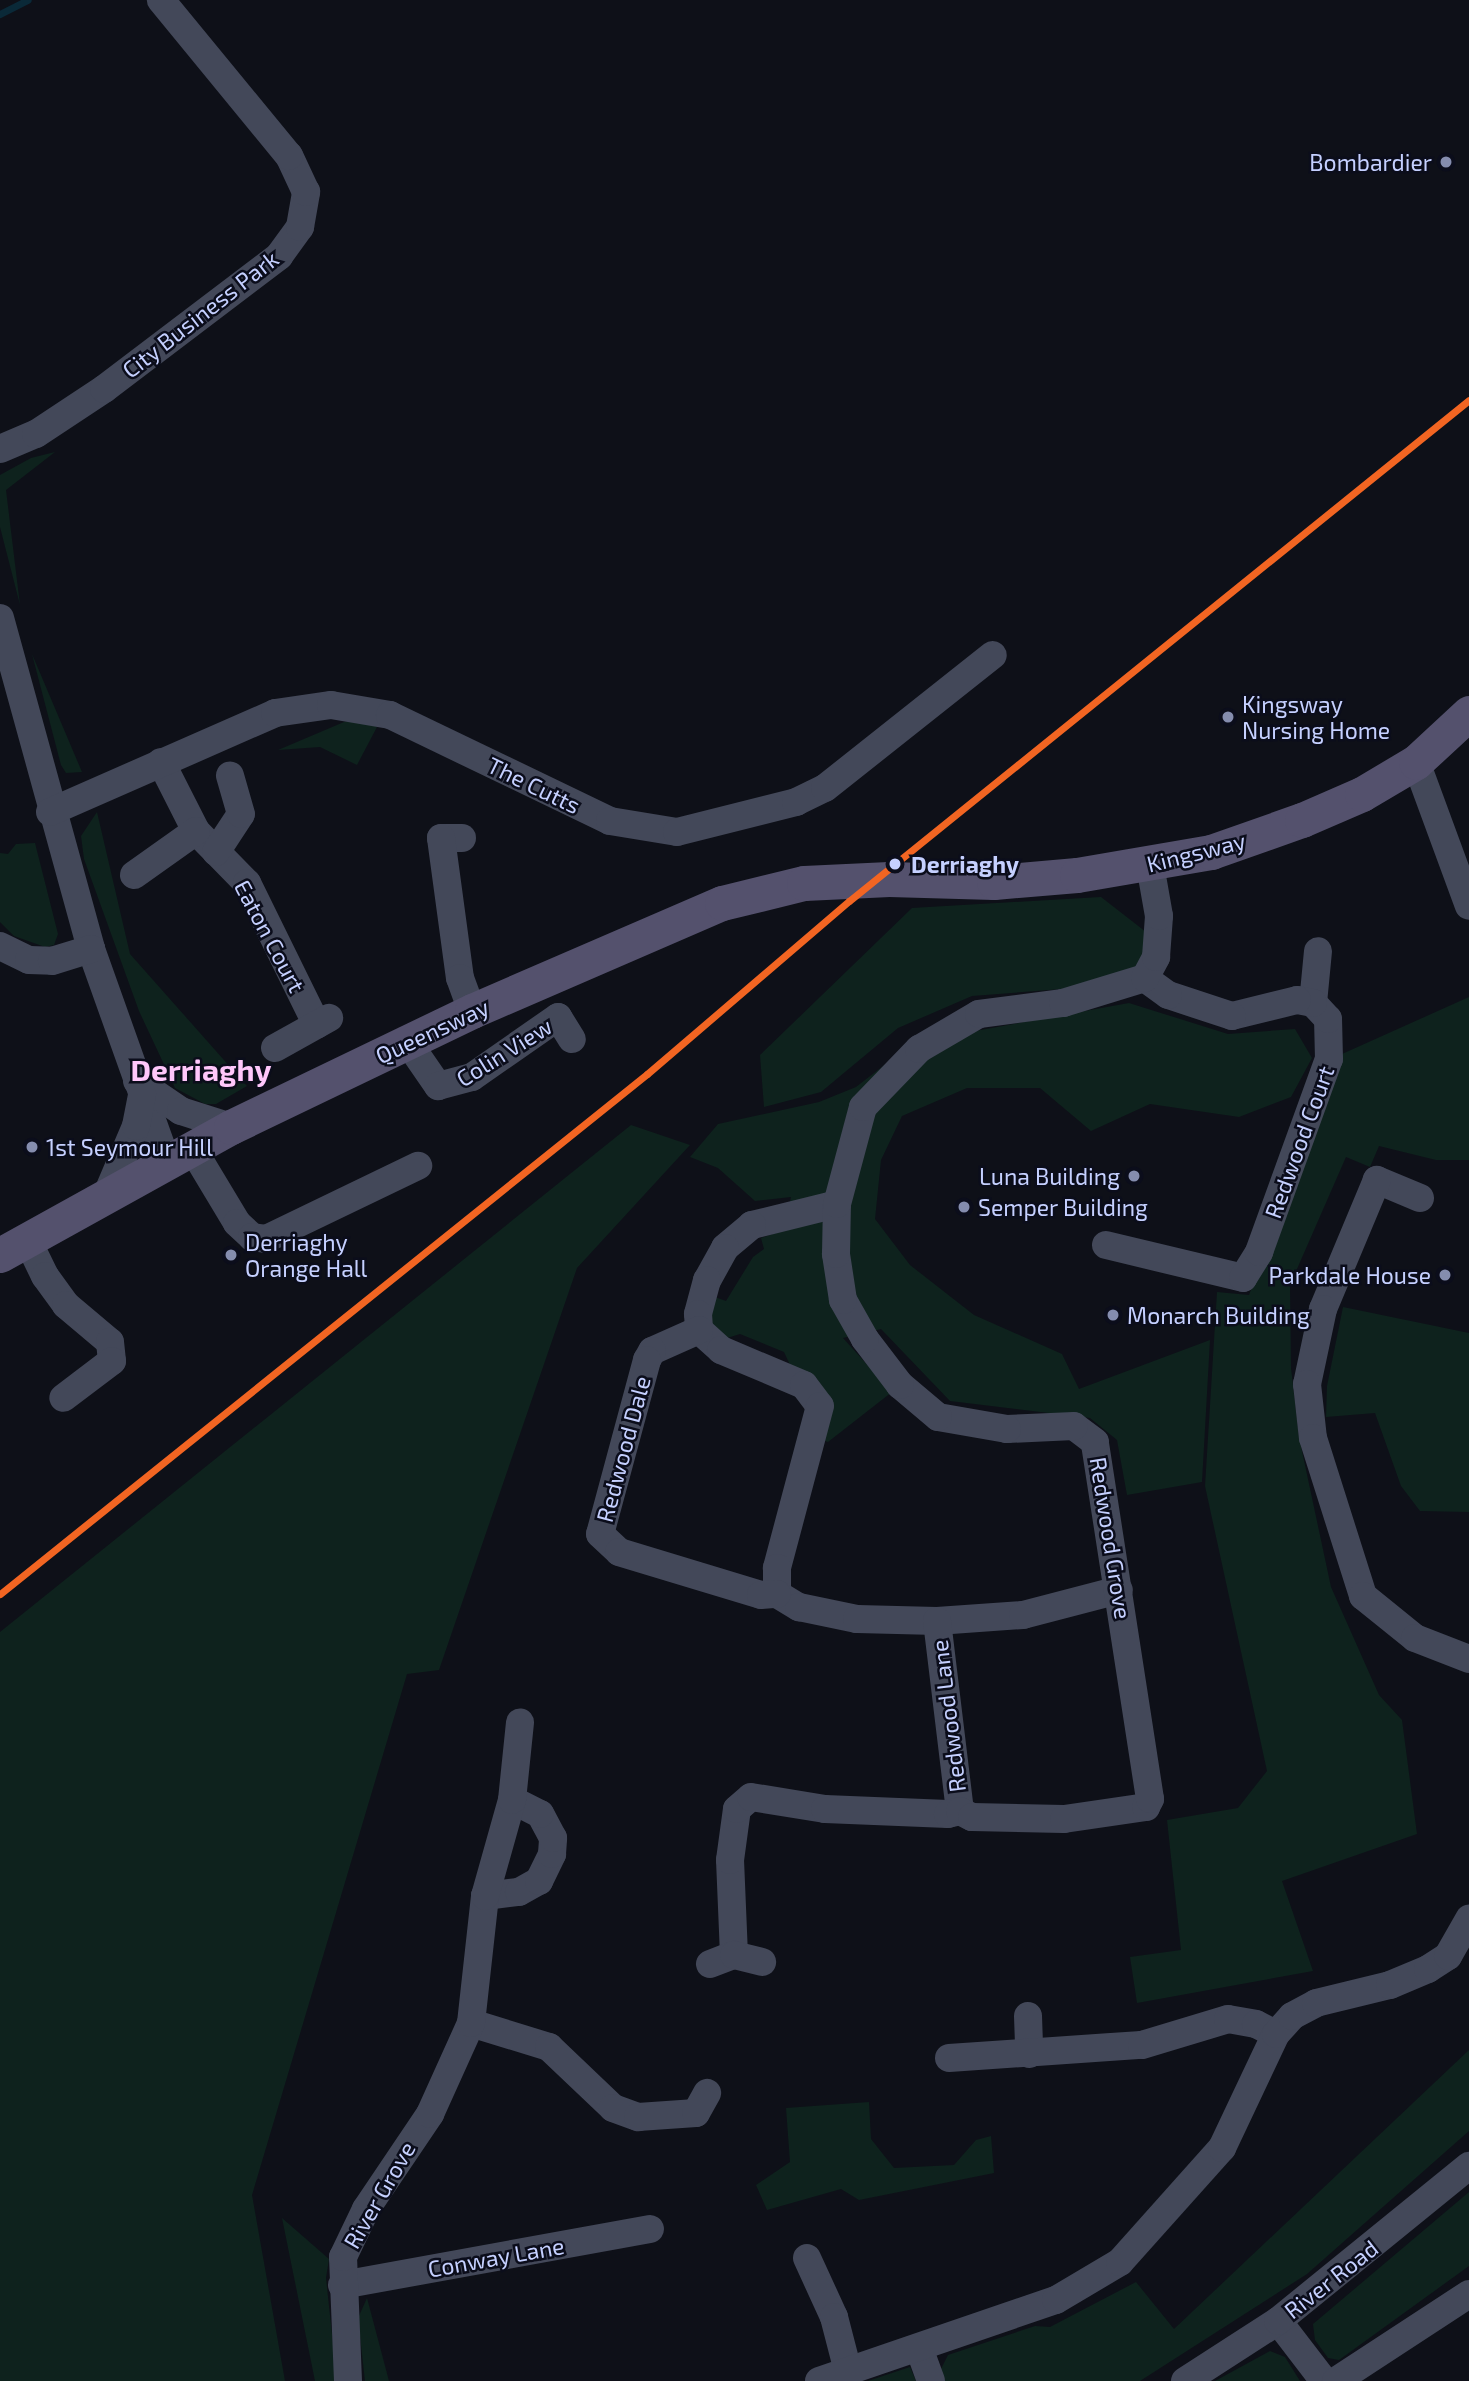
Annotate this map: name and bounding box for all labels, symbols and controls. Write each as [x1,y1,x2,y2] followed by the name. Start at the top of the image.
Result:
[1309,148,1432,176] place label: Bombardier
[1438,154,1454,170] marker: Bombardier
[116,244,284,384] street label: City Business Park
[1242,690,1390,744] place label: Kingsway Nursing Home
[1220,709,1236,725] marker: Kingsway Nursing Home
[483,751,585,819] street label: The Cutts
[1144,826,1248,878] street label: Kingsway
[911,850,1019,878] place label: Derriaghy
[885,854,905,874] marker: Derriaghy
[229,875,311,997] street label: Eaton Court
[371,993,493,1069] street label: Queensway
[451,1012,557,1092] street label: Colin View
[131,1051,271,1087] district label: Derriaghy
[1259,1062,1339,1222] street label: Redwood Court
[46,1133,213,1161] place label: 1st Seymour Hill
[24,1139,40,1155] marker: 1st Seymour Hill
[979,1162,1120,1190] place label: Luna Building
[1126,1168,1142,1184] marker: Luna Building
[978,1193,1148,1221] place label: Semper Building
[956,1199,972,1215] marker: Semper Building
[245,1228,367,1282] place label: Derriaghy Orange Hall
[223,1247,239,1263] marker: Derriaghy Orange Hall
[1269,1261,1431,1289] place label: Parkdale House
[1437,1267,1453,1283] marker: Parkdale House
[1127,1301,1310,1329] place label: Monarch Building
[1105,1307,1121,1323] marker: Monarch Building
[590,1373,656,1525] street label: Redwood Dale
[1085,1455,1137,1621] street label: Redwood Grove
[925,1638,971,1794] street label: Redwood Lane
[337,2136,421,2254] street label: River Grove
[425,2231,567,2283] street label: Conway Lane
[1279,2234,1383,2324] street label: River Road

